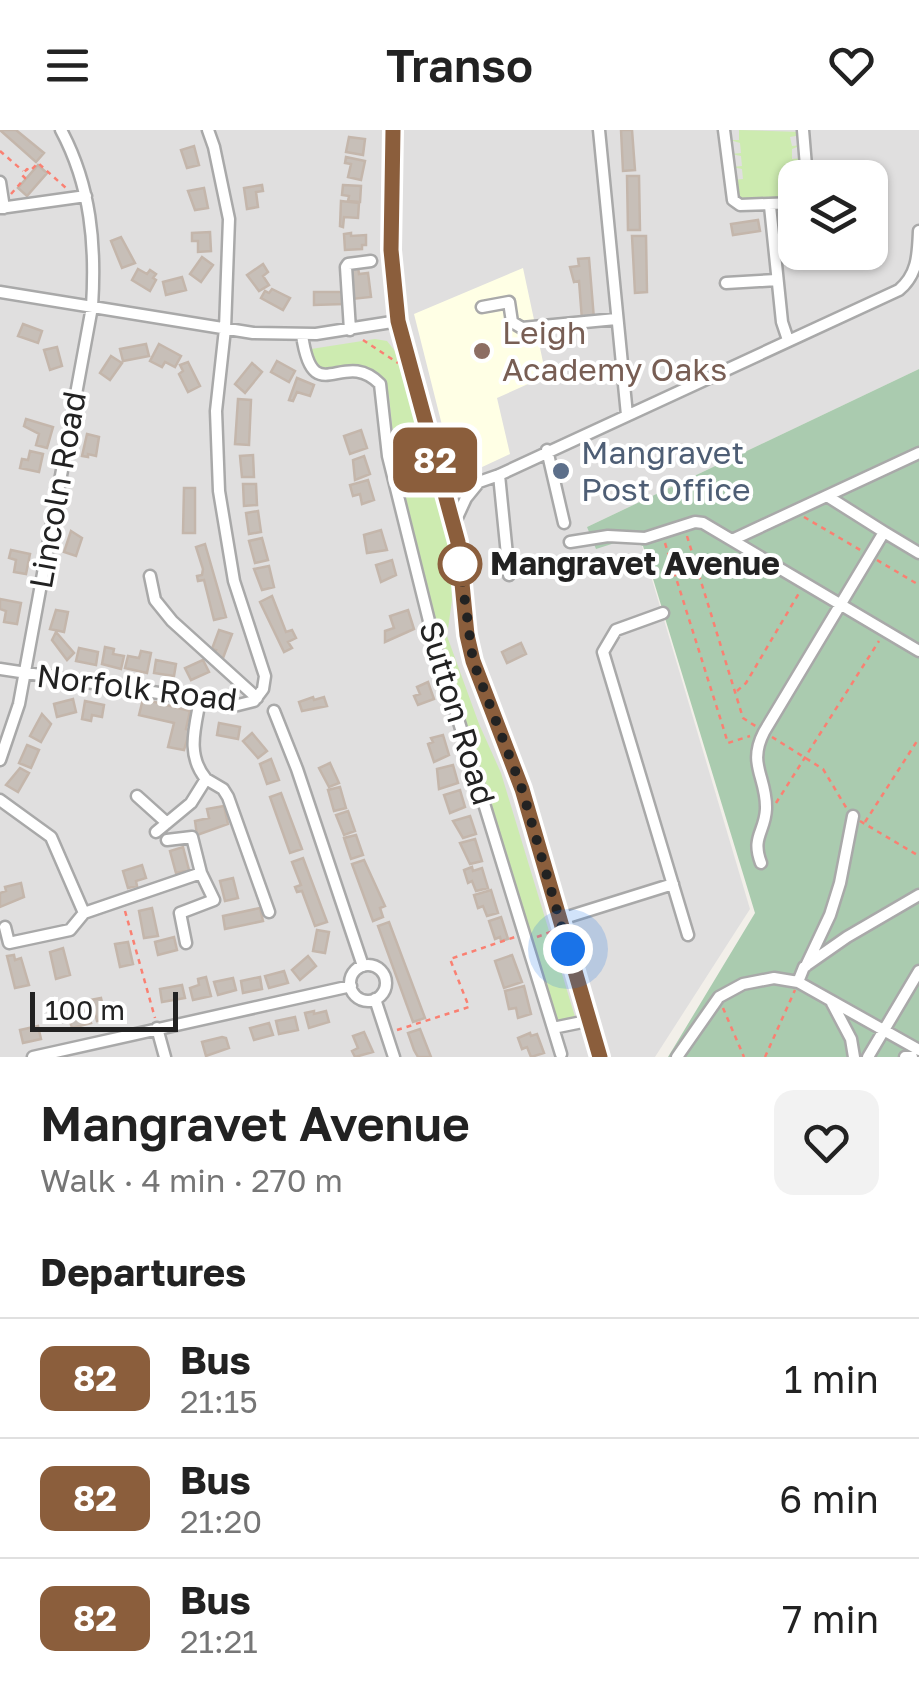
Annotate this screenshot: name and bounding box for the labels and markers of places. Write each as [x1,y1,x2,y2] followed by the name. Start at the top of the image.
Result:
[502,313,727,388] place label: Leigh Academy Oaks
[471,340,493,362] marker: Leigh Academy Oaks
[581,433,751,508] place label: Mangravet Post Office
[550,460,572,482] marker: Mangravet Post Office
[439,543,481,585] marker: Mangravet Avenue
[490,544,780,582] place label: Mangravet Avenue

